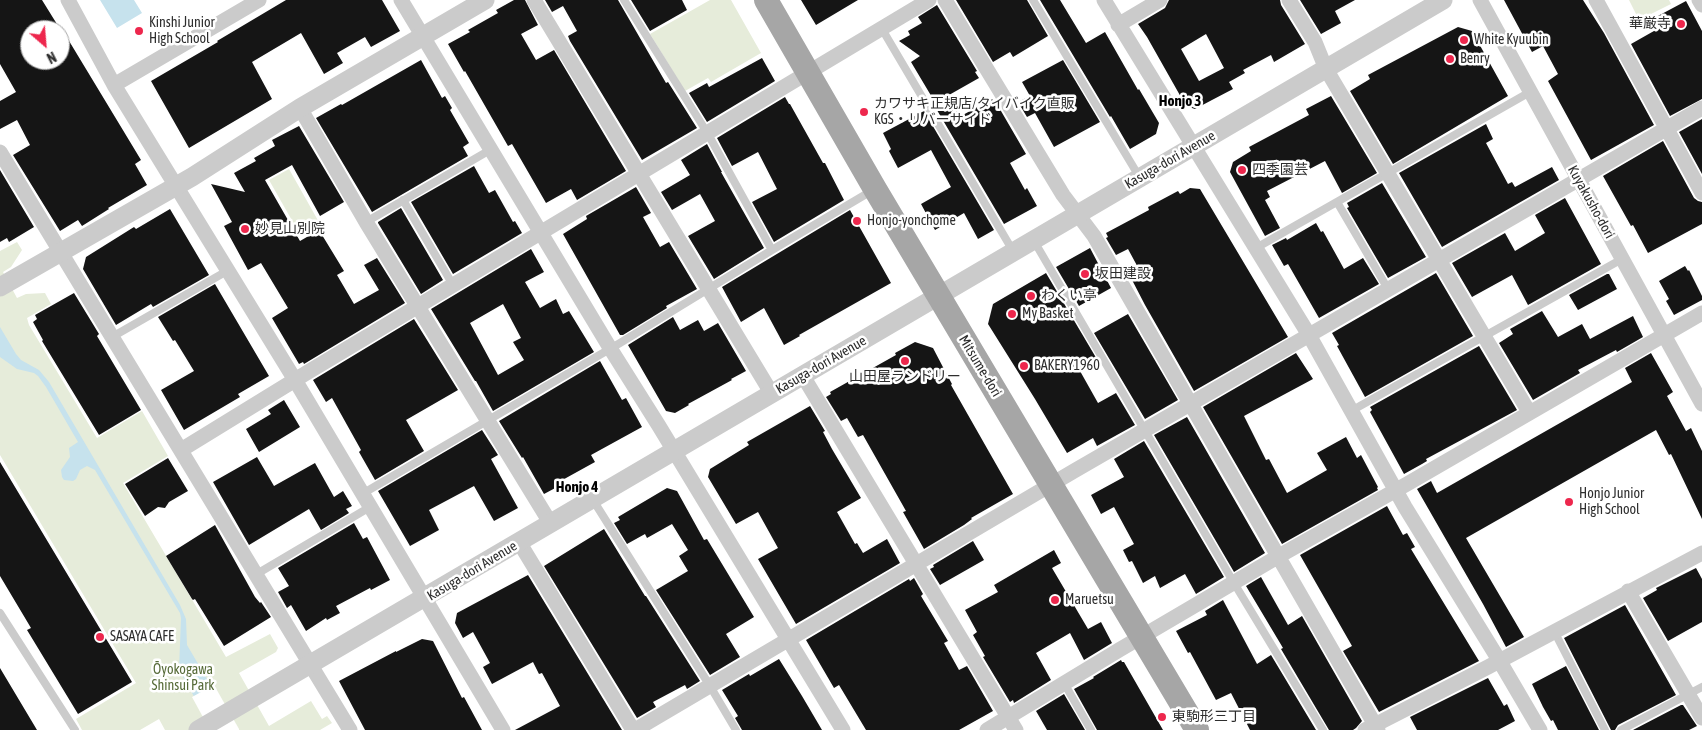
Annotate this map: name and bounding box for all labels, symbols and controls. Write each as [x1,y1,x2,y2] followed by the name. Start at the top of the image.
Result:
[149,15,215,48] place label: Kinshi Junior High School
[1629,16,1671,32] place label: 華厳寺
[1675,18,1687,30] marker: 華厳寺
[20,20,70,70] north arrow
[133,25,145,37] marker: Kinshi Junior High School
[1474,32,1549,48] place label: White Kyuubin
[1458,34,1470,46] marker: White Kyuubin
[44,48,59,66] text: N
[1460,51,1490,67] place label: Benry
[1444,53,1456,65] marker: Benry
[1159,92,1201,110] district label: Honjo 3
[874,96,1075,128] place label: カワサキ正規店/タイバイク直販 KGS・リバーサイド
[858,106,870,118] marker: カワサキ正規店/タイバイク直販 KGS・リバーサイド
[1122,127,1218,193] street label: Kasuga-dori Avenue
[1252,162,1308,178] place label: 四季園芸
[1564,163,1618,241] street label: Kuyakusho-dori
[1236,164,1248,176] marker: 四季園芸
[867,213,956,229] place label: Honjo-yonchome
[851,215,863,227] marker: Honjo-yonchome
[255,221,325,237] place label: 妙見山別院
[239,223,251,235] marker: 妙見山別院
[1095,266,1151,282] place label: 坂田建設
[1079,268,1091,280] marker: 坂田建設
[1041,288,1097,304] place label: わくい亭
[1025,290,1037,302] marker: わくい亭
[1022,306,1073,322] place label: My Basket
[1006,308,1018,320] marker: My Basket
[773,332,869,398] street label: Kasuga-dori Avenue
[955,332,1005,400] street label: Mitsume-dori
[899,355,911,367] marker: 山田屋ランドリー
[1034,358,1100,374] place label: BAKERY1960
[1018,360,1030,372] marker: BAKERY1960
[849,369,961,385] place label: 山田屋ランドリー
[556,478,598,496] district label: Honjo 4
[1579,486,1644,518] place label: Honjo Junior High School
[1563,496,1575,508] marker: Honjo Junior High School
[424,538,520,604] street label: Kasuga-dori Avenue
[1065,592,1114,608] place label: Maruetsu
[1049,594,1061,606] marker: Maruetsu
[110,629,174,645] place label: SASAYA CAFE
[94,631,106,643] marker: SASAYA CAFE
[152,662,214,694] park label: Ōyokogawa Shinsui Park
[1172,709,1256,725] place label: 東駒形三丁目
[1156,711,1168,723] marker: 東駒形三丁目

